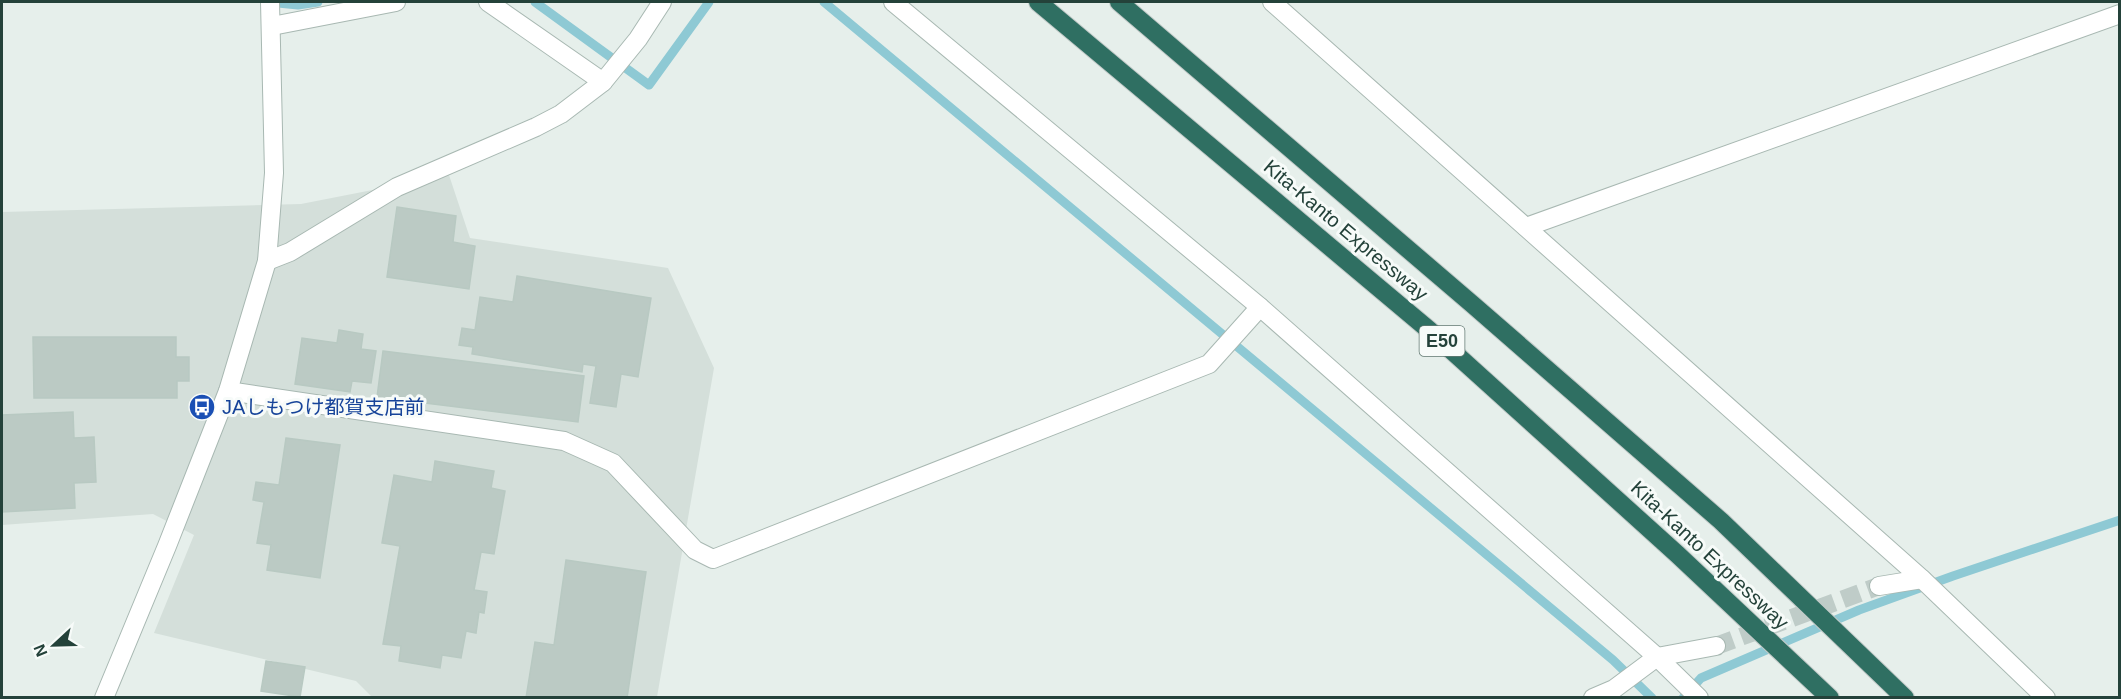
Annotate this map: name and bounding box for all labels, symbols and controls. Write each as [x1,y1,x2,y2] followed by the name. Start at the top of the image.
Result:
[1260,155,1432,305] street label: Kita-Kanto Expressway
[1420,326,1464,356] road number: E50
[187,392,217,422] bus stop icon: JAしもつけ都賀支店前
[222,396,425,418] place label: JAしもつけ都賀支店前
[1627,476,1793,634] street label: Kita-Kanto Expressway
[24,615,84,675] north arrow
[31,642,51,659] text: N

